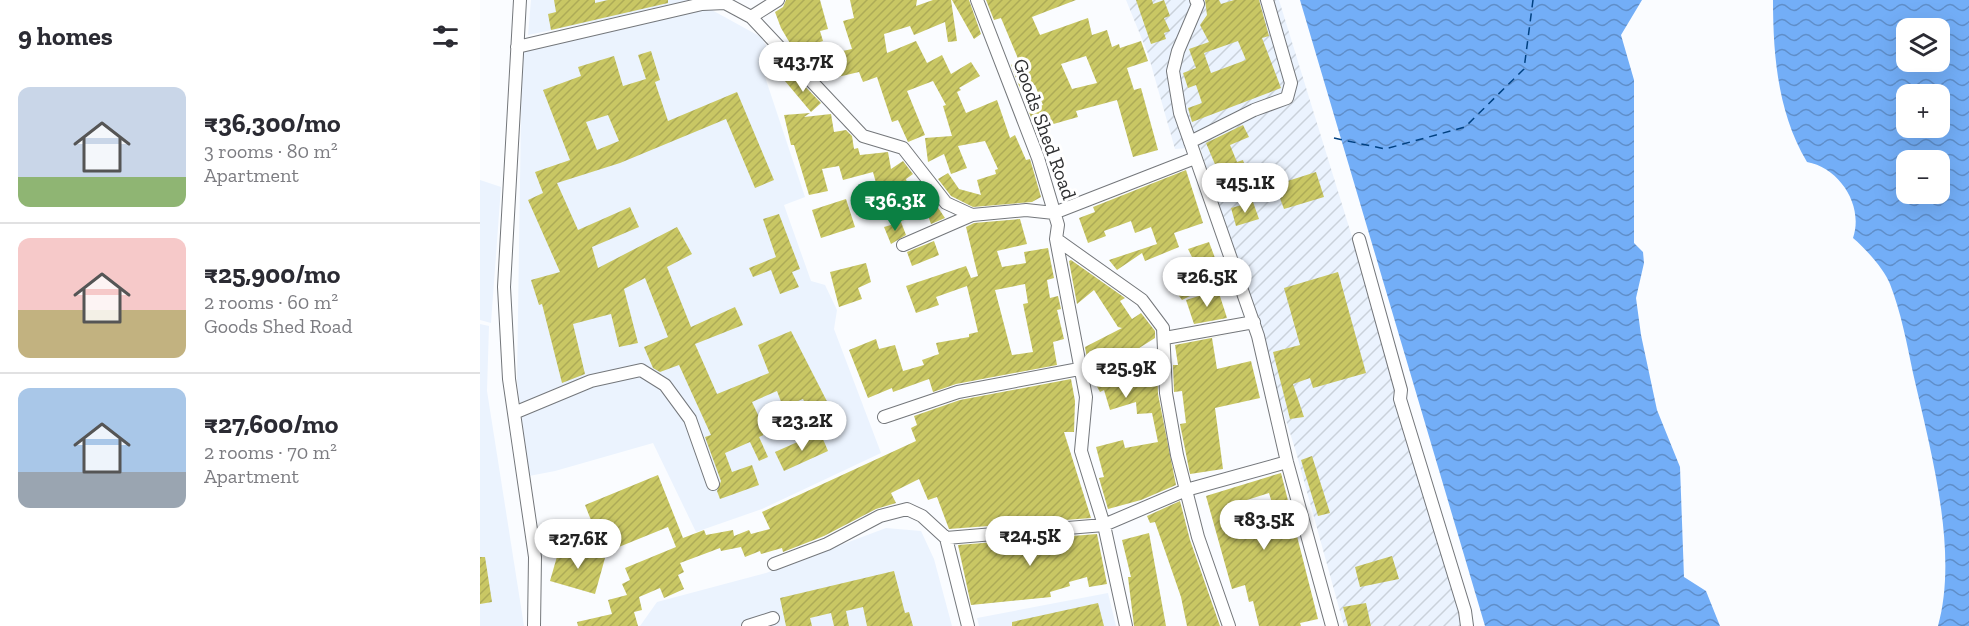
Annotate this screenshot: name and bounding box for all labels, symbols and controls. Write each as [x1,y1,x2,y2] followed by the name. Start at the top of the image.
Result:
[1896,18,1950,204] map controls
[1896,18,1950,72] button: layers
[18,20,113,52] text: 9 homes
[429,20,462,53] icon: filters
[754,42,852,93] pin: ₹43.7K
[773,49,833,73] text: ₹43.7K
[1008,55,1082,203] street label: Goods Shed Road
[1896,84,1950,138] button: +
[204,107,341,139] text: ₹36,300/mo
[66,111,138,183] icon: home
[204,139,338,163] text: 3 rooms · 80 m²
[1896,150,1950,204] button: −
[204,163,299,187] text: Apartment
[1196,163,1294,214] pin: ₹45.1K
[1216,170,1274,194] text: ₹45.1K
[846,181,944,232] pin: ₹36.3K
[865,188,925,212] text: ₹36.3K
[1158,257,1256,308] pin: ₹26.5K
[204,258,340,290] text: ₹25,900/mo
[66,262,138,334] icon: home
[1177,264,1237,288] text: ₹26.5K
[204,290,338,314] text: 2 rooms · 60 m²
[204,314,352,338] text: Goods Shed Road
[1077,348,1175,399] pin: ₹25.9K
[1096,355,1156,379] text: ₹25.9K
[753,401,851,452] pin: ₹23.2K
[204,408,338,440] text: ₹27,600/mo
[772,408,832,432] text: ₹23.2K
[66,412,138,484] icon: home
[204,440,337,464] text: 2 rooms · 70 m²
[204,464,299,488] text: Apartment
[1215,500,1313,551] pin: ₹83.5K
[1234,507,1294,531] text: ₹83.5K
[981,516,1079,567] pin: ₹24.5K
[529,519,627,570] pin: ₹27.6K
[999,523,1061,547] text: ₹24.5K
[548,526,608,550] text: ₹27.6K

